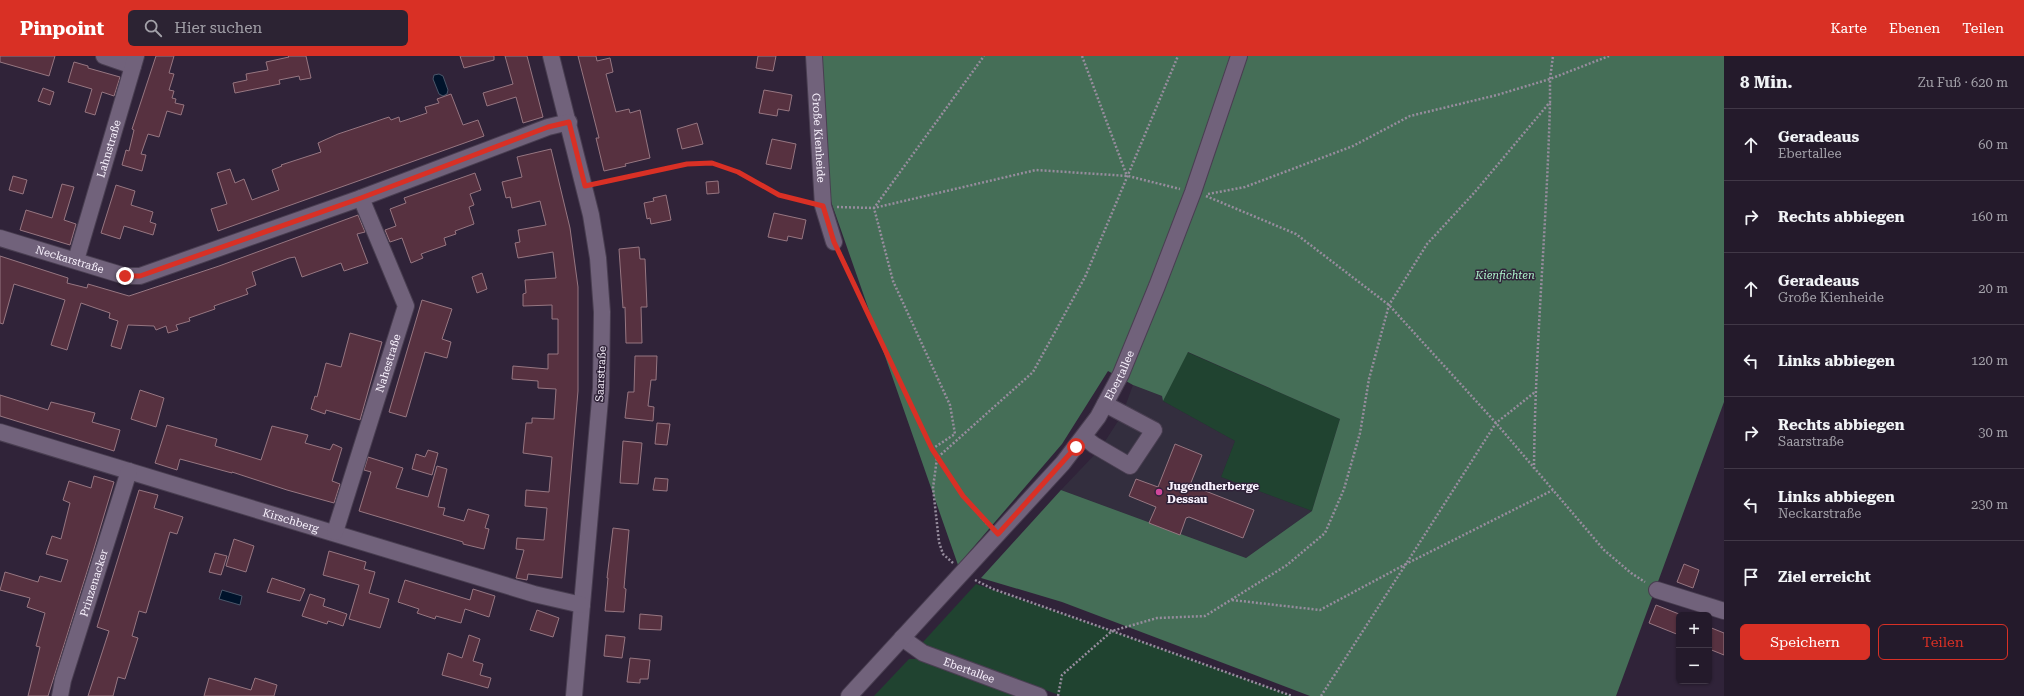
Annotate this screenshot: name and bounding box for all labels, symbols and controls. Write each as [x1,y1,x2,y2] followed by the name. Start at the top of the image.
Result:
[128,10,408,46] search box
[20,17,104,40] text: Pinpoint
[142,17,164,39] icon: search
[174,19,262,37] text: Hier suchen
[1831,20,1867,36] text: Karte
[1889,20,1940,36] text: Ebenen
[1962,20,2004,36] text: Teilen
[1740,72,1793,92] text: 8 Min.
[1918,75,2008,90] text: Zu Fuß · 620 m
[810,93,828,183] street label: Große Kienheide
[94,118,123,179] street label: Lahnstraße
[1778,128,1859,146] text: Geradeaus
[1740,134,1762,156] icon: ahead
[1978,137,2008,152] text: 60 m
[1778,146,1842,161] text: Ebertallee
[1740,206,1762,228] icon: right
[1778,208,1905,226] text: Rechts abbiegen
[1971,209,2008,224] text: 160 m
[34,243,106,276] street label: Neckarstraße
[116,267,134,285] route end
[1474,269,1535,282] park label: Kienfichten
[1778,272,1859,290] text: Geradeaus
[1740,278,1762,300] icon: ahead
[1978,281,2008,296] text: 20 m
[1778,290,1884,305] text: Große Kienheide
[373,332,403,394] street label: Nahestraße
[593,346,609,402] street label: Saarstraße
[1102,348,1136,403] street label: Ebertallee
[1740,350,1762,372] icon: left
[1778,352,1895,370] text: Links abbiegen
[1971,353,2008,368] text: 120 m
[1778,416,1905,434] text: Rechts abbiegen
[1740,422,1762,444] icon: right
[1978,425,2008,440] text: 30 m
[1778,434,1844,449] text: Saarstraße
[1067,438,1085,456] route start
[1167,480,1260,506] place label: Jugendherberge Dessau
[1154,487,1164,497] marker: Jugendherberge Dessau
[1778,488,1895,506] text: Links abbiegen
[1740,494,1762,516] icon: left
[1971,497,2008,512] text: 230 m
[261,506,321,535] street label: Kirschberg
[1778,506,1861,521] text: Neckarstraße
[77,547,110,618] street label: Prinzenacker
[1740,566,1762,588] icon: arrive
[1778,568,1871,586] text: Ziel erreicht
[1676,612,1712,684] map controls
[1676,612,1712,648] button: +
[1740,624,1870,660] button: Speichern
[1878,624,2008,660] button: Teilen
[1676,648,1712,684] button: −
[942,655,997,686] street label: Ebertallee

